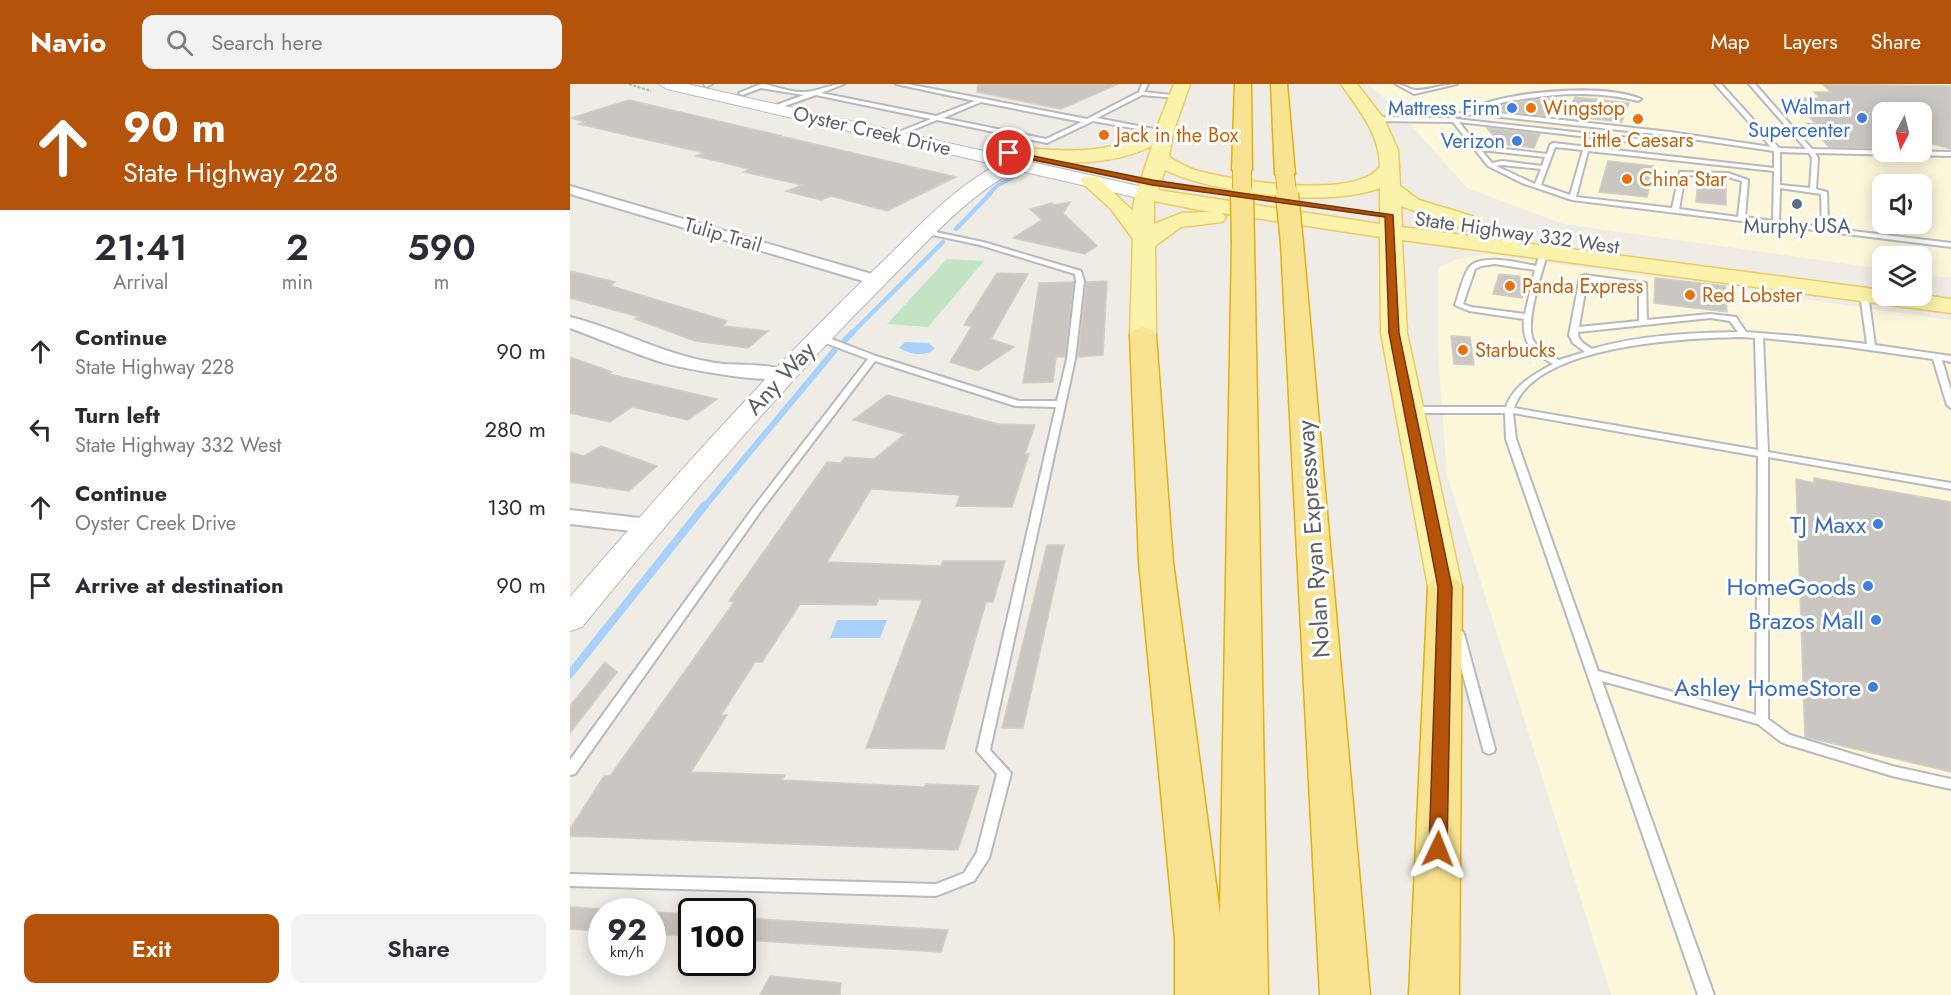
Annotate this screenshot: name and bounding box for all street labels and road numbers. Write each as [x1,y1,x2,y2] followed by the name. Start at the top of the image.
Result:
[790,99,954,163] street label: Oyster Creek Drive
[1413,204,1621,262] street label: State Highway 332 West
[681,210,765,260] street label: Tulip Trail
[737,333,824,423] street label: Any Way
[1287,418,1339,659] street label: Nolan Ryan Expressway

